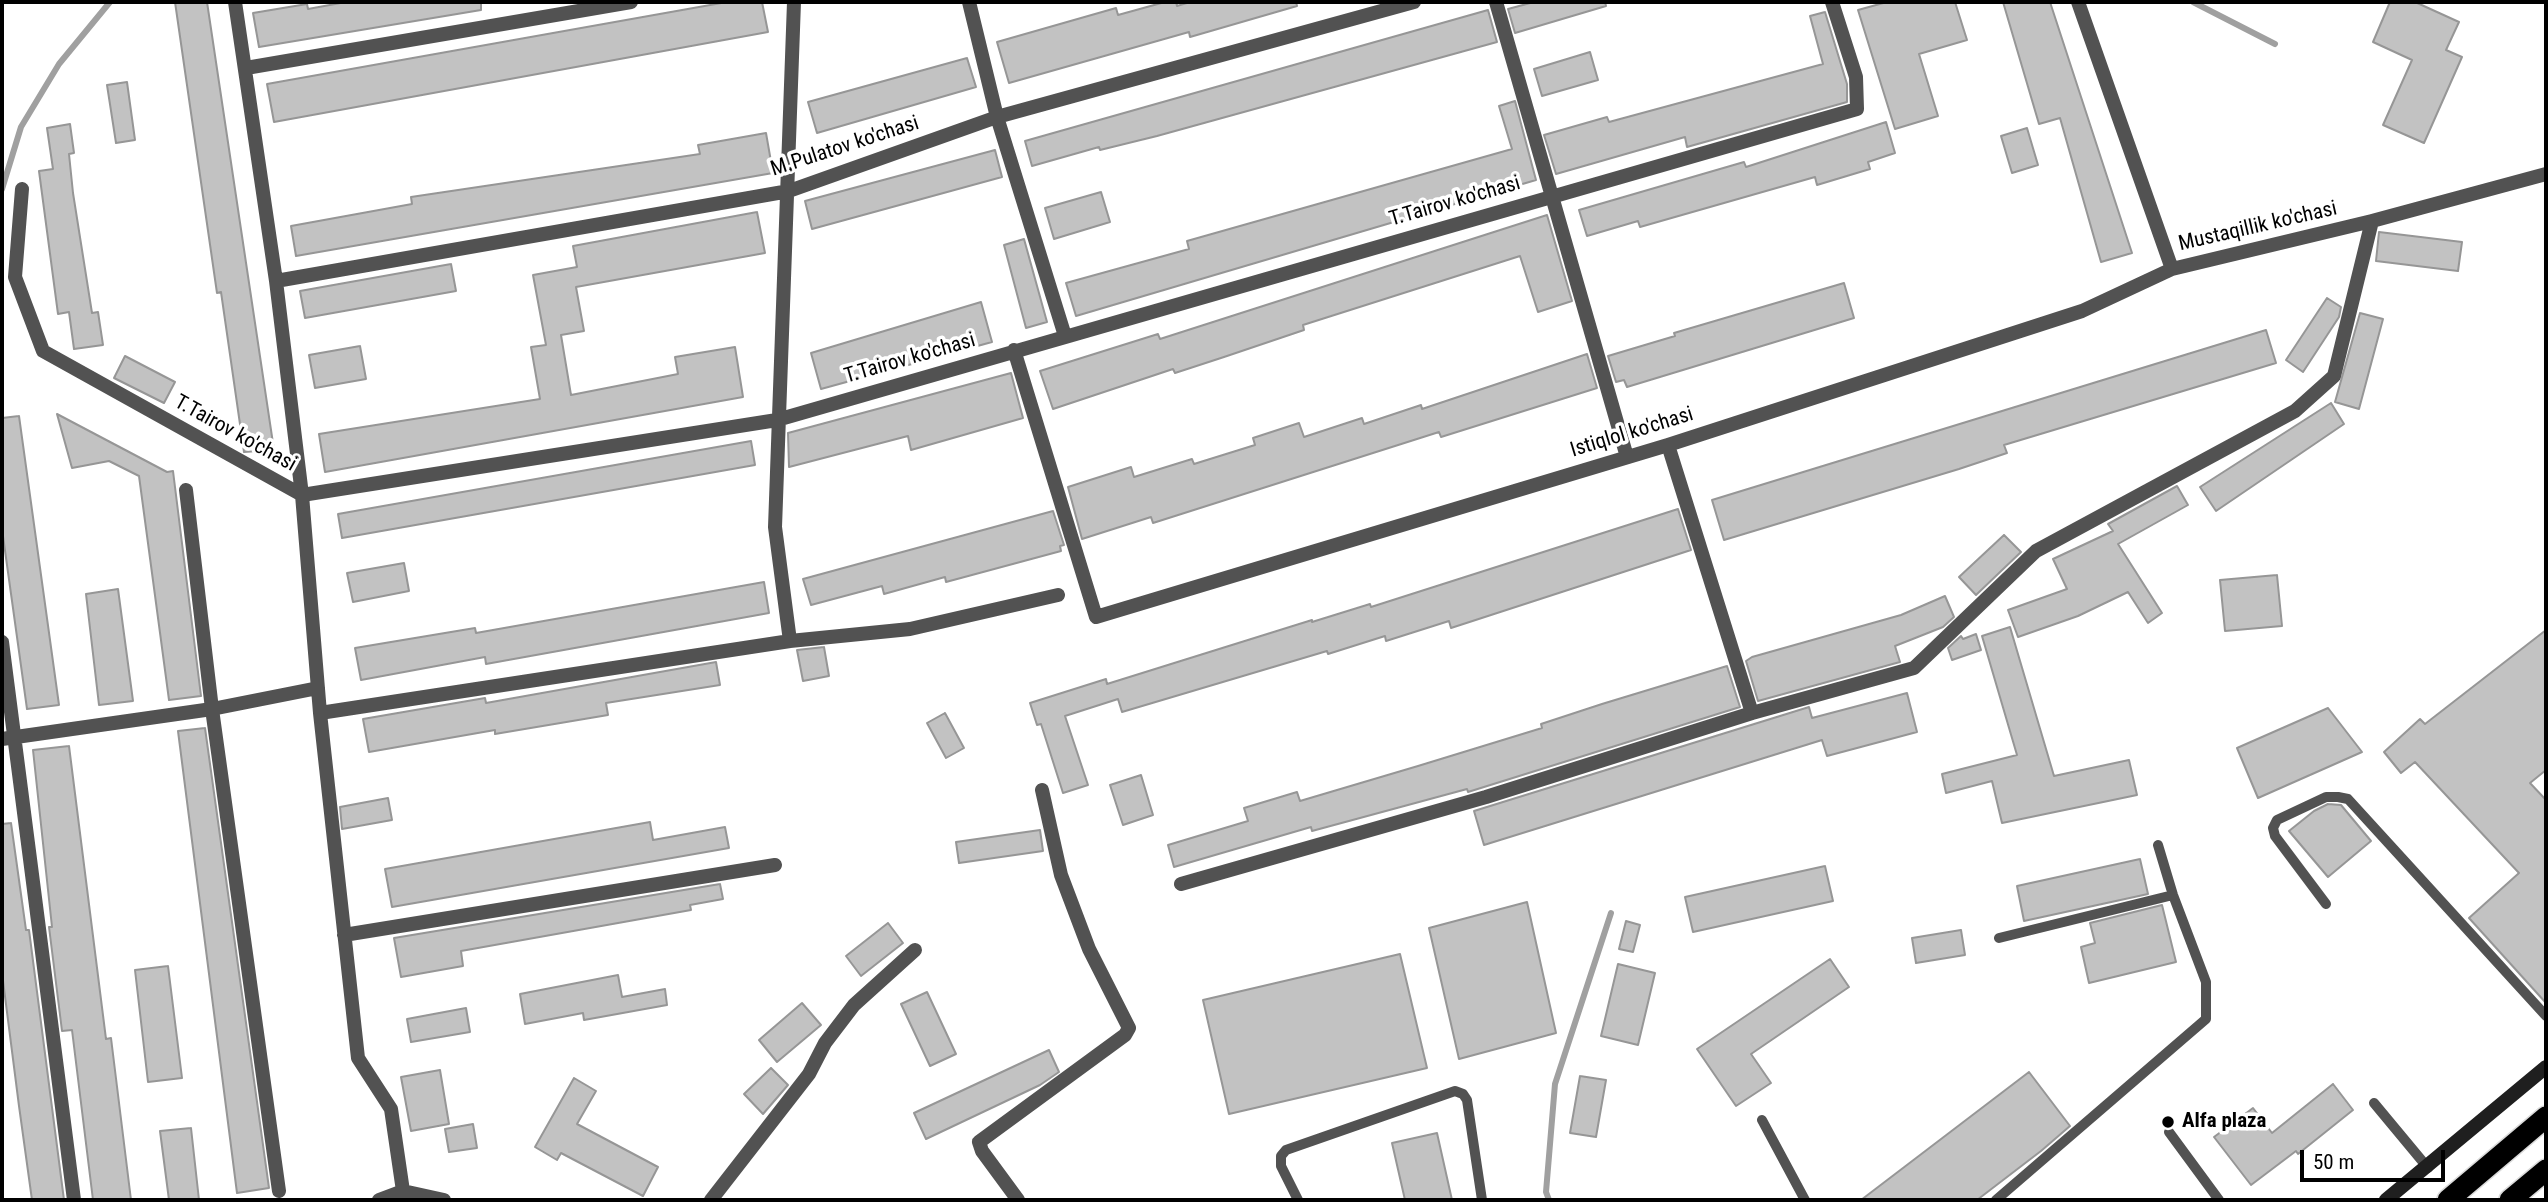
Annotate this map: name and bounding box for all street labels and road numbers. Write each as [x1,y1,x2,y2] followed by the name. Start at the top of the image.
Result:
[768,111,922,183] street label: M.Pulatov ko'chasi
[1387,171,1523,233] street label: T.Tairov ko'chasi
[2176,197,2340,257] street label: Mustaqillik ko'chasi
[842,328,978,390] street label: T.Tairov ko'chasi
[170,390,300,478] street label: T.Tairov ko'chasi
[1567,402,1697,464] street label: Istiqlol ko'chasi

